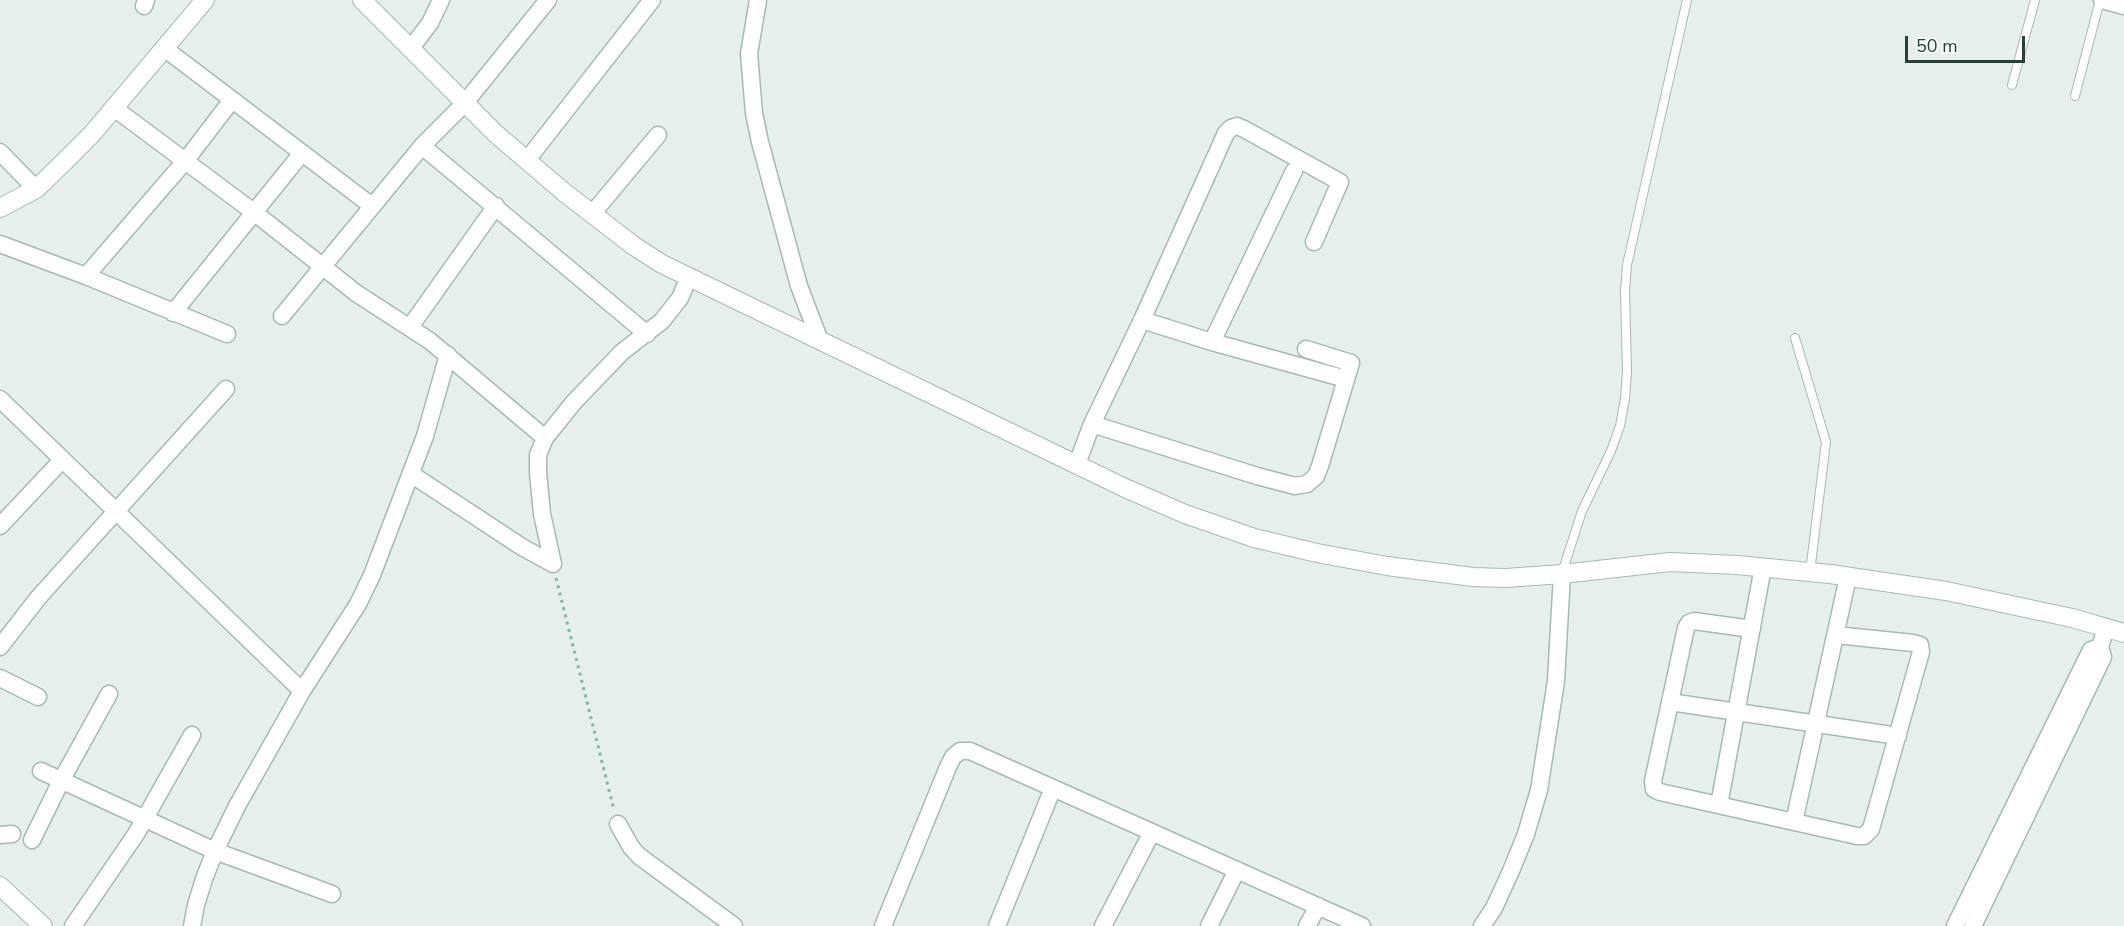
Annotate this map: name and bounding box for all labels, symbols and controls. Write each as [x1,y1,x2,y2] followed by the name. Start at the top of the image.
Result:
[1908,24,2028,62] scale bar
[1916,34,1958,58] text: 50 m

